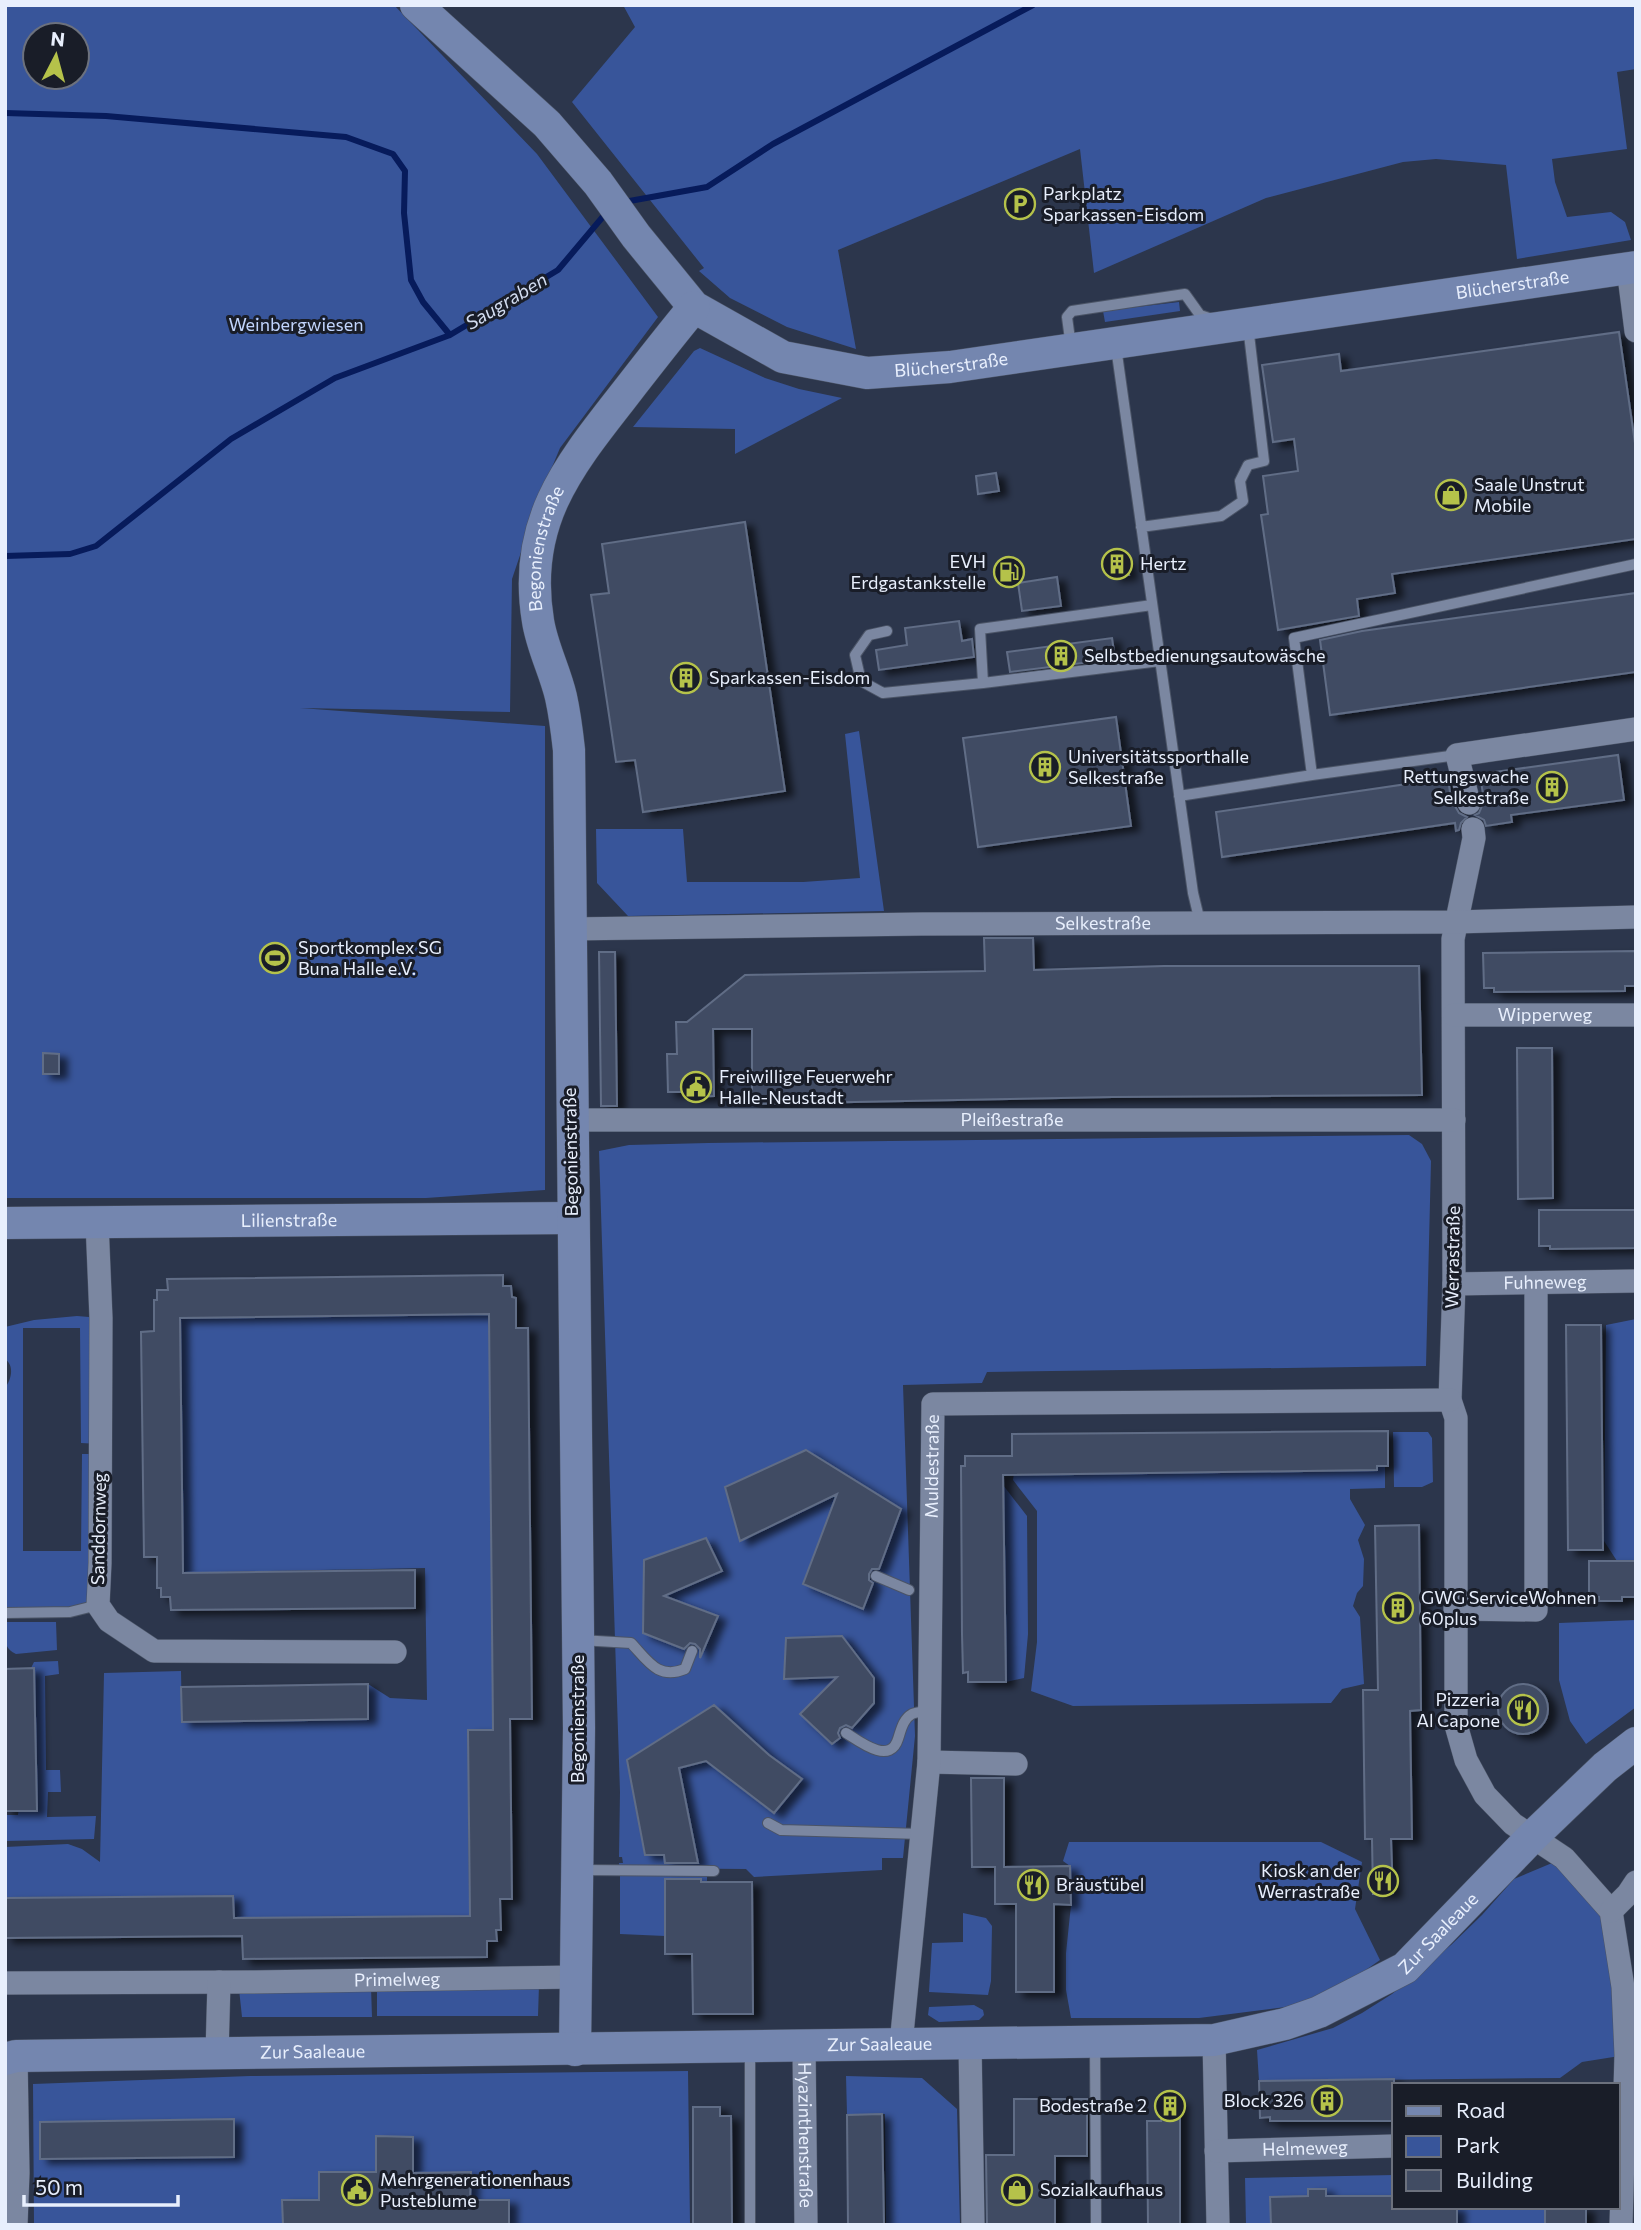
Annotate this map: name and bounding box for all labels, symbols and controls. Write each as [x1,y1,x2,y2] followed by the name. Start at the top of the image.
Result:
[21,21,91,91] north arrow
[50,26,66,51] text: N
[1043,182,1204,225] place label: Parkplatz Sparkassen-Eisdom
[1003,187,1037,221] parking icon: Parkplatz Sparkassen-Eisdom
[1454,265,1570,303] street label: Blücherstraße
[461,267,551,334] water label: Saugraben
[228,313,364,335] park label: Weinbergwiesen
[893,347,1009,381] street label: Blücherstraße
[1474,473,1585,516] place label: Saale Unstrut Mobile
[1434,478,1468,512] shop icon: Saale Unstrut Mobile
[523,482,568,613] street label: Begonienstraße
[1100,547,1134,581] building icon: Hertz
[850,550,986,593] place label: EVH Erdgastankstelle
[1140,552,1187,574] place label: Hertz
[992,555,1026,589] fuel station icon: EVH Erdgastankstelle
[1044,639,1078,673] building icon: Selbstbedienungsautowäsche
[1084,644,1326,666] place label: Selbstbedienungsautowäsche
[669,661,703,695] building icon: Sparkassen-Eisdom
[709,666,870,688] place label: Sparkassen-Eisdom
[1068,745,1249,788] place label: Universitätssporthalle Selkestraße
[1028,750,1062,784] building icon: Universitätssporthalle Selkestraße
[1403,765,1529,808] place label: Rettungswache Selkestraße
[1535,770,1569,804] building icon: Rettungswache Selkestraße
[1055,911,1151,934] street label: Selkestraße
[298,936,442,979] place label: Sportkomplex SG Buna Halle e.V.
[258,941,292,975] sports icon: Sportkomplex SG Buna Halle e.V.
[1498,1003,1592,1025] street label: Wipperweg
[719,1065,893,1108] place label: Freiwillige Feuerwehr Halle-Neustadt
[679,1070,713,1104] public building icon: Freiwillige Feuerwehr Halle-Neustadt
[558,1088,582,1216] street label: Begonienstraße
[961,1108,1063,1130] street label: Pleißestraße
[1440,1206,1464,1308] street label: Werrastraße
[241,1208,337,1231] street label: Lilienstraße
[1503,1270,1587,1293] street label: Fuhneweg
[920,1414,943,1519] street label: Muldestraße
[86,1472,110,1585] street label: Sanddornweg
[1421,1586,1597,1629] place label: GWG ServiceWohnen 60plus
[1381,1591,1415,1625] building icon: GWG ServiceWohnen 60plus
[566,1655,588,1783] street label: Begonienstraße
[1417,1688,1500,1731] place label: Pizzeria Al Capone
[1506,1693,1540,1727] restaurant icon: Pizzeria Al Capone
[1257,1859,1360,1902] place label: Kiosk an der Werrastraße
[1366,1864,1400,1898] restaurant icon: Kiosk an der Werrastraße
[1016,1868,1050,1902] restaurant icon: Bräustübel
[1056,1873,1144,1895] place label: Bräustübel
[1393,1887,1482,1978] street label: Zur Saaleaue
[354,1967,441,1990] street label: Primelweg
[827,2032,932,2055] street label: Zur Saaleaue
[260,2039,365,2063] street label: Zur Saaleaue
[794,2062,818,2208] street label: Hyazinthenstraße
[1392,2083,1620,2209] legend
[1310,2084,1344,2118] building icon: Block 326
[1153,2089,1187,2123] building icon: Bodestraße 2
[1224,2089,1304,2111] place label: Block 326
[1039,2094,1147,2116] place label: Bodestraße 2
[1456,2097,1505,2122] text: Road
[1456,2132,1500,2157] text: Park
[1262,2135,1348,2160] street label: Helmeweg
[24,2164,178,2208] scale bar
[1456,2167,1533,2192] text: Building
[380,2168,570,2211] place label: Mehrgenerationenhaus Pusteblume
[340,2173,374,2207] public building icon: Mehrgenerationenhaus Pusteblume
[1000,2173,1034,2207] shop icon: Sozialkaufhaus
[35,2174,83,2199] text: 50 m
[1040,2178,1163,2200] place label: Sozialkaufhaus

